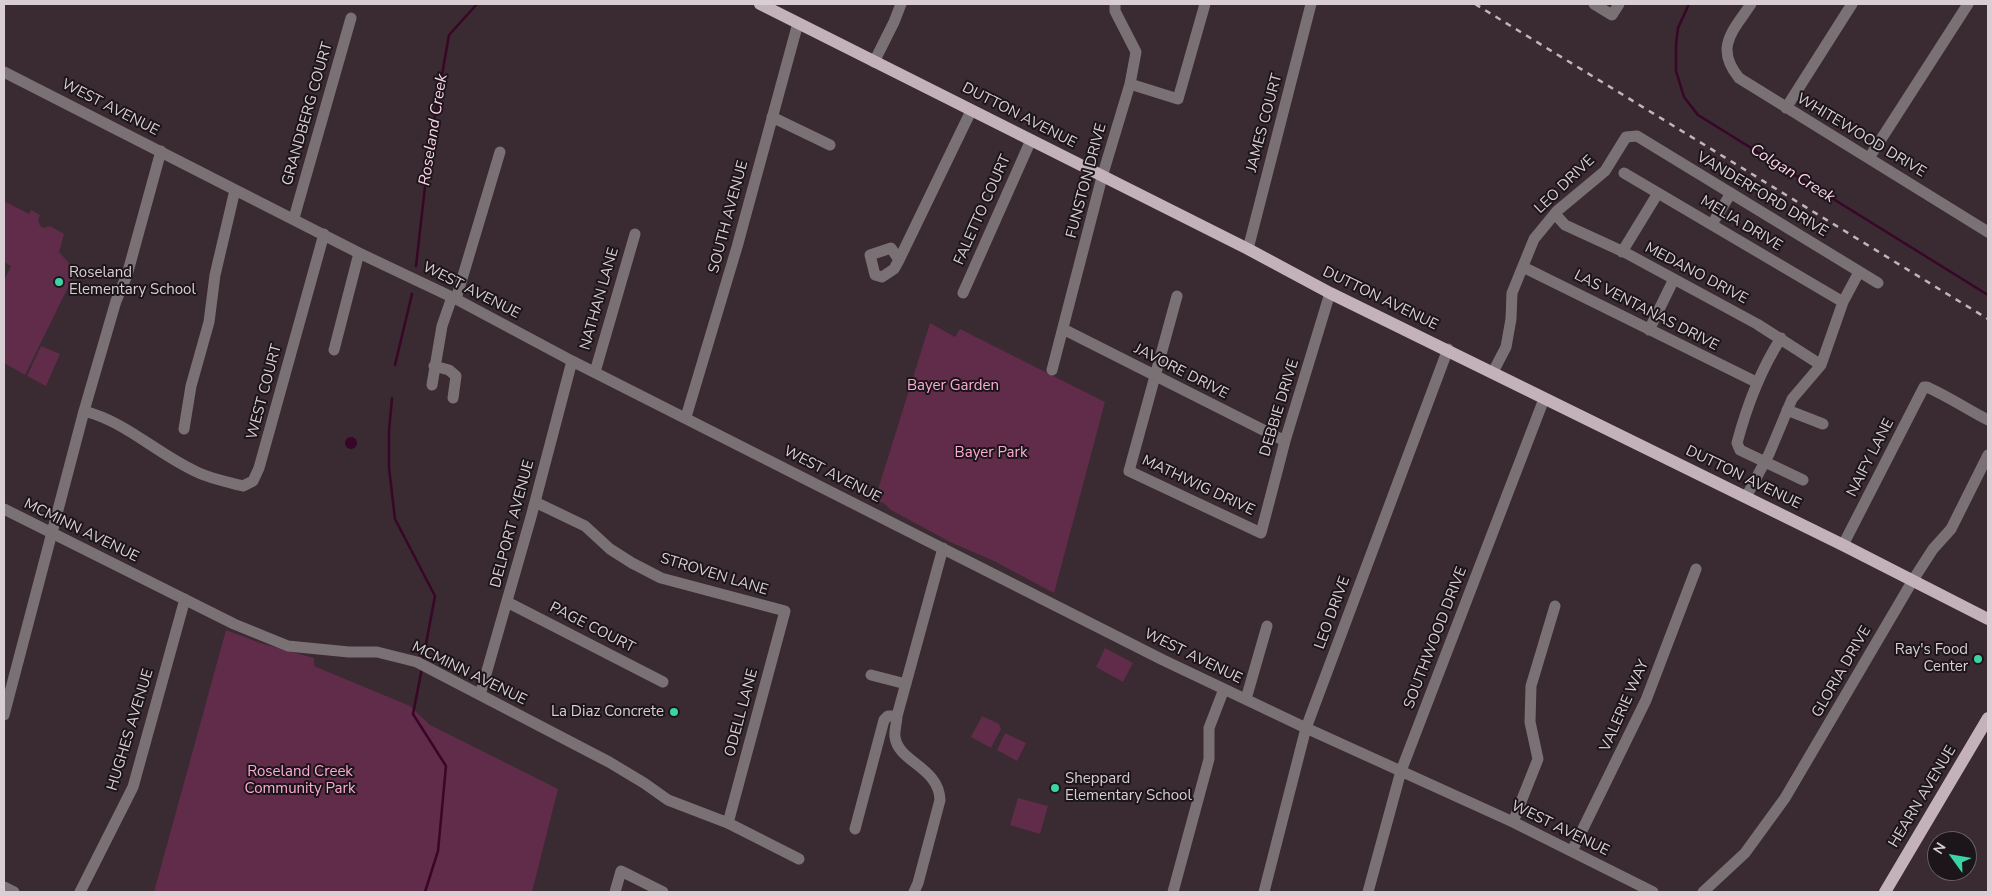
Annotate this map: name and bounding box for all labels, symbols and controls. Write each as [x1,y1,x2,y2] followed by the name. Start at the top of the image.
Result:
[279,40,337,188] street label: GRANDBERG COURT
[1243,72,1287,174] street label: JAMES COURT
[416,73,452,187] water label: Roseland Creek
[58,76,162,140] street label: WEST AVENUE
[959,79,1079,153] street label: DUTTON AVENUE
[1793,90,1929,182] street label: WHITEWOOD DRIVE
[1063,122,1111,240] street label: FUNSTON DRIVE
[1746,140,1838,208] water label: Colgan Creek
[1693,149,1831,241] street label: VANDERFORD DRIVE
[951,152,1015,268] street label: FALETTO COURT
[1531,152,1599,218] street label: LEO DRIVE
[705,159,753,275] street label: SOUTH AVENUE
[1697,192,1785,256] street label: MELIA DRIVE
[1641,239,1751,309] street label: MEDANO DRIVE
[577,246,623,352] street label: NATHAN LANE
[419,259,523,323] street label: WEST AVENUE
[1319,263,1441,335] street label: DUTTON AVENUE
[69,264,196,299] place label: Roseland Elementary School
[1571,267,1721,355] street label: LAS VENTANAS DRIVE
[53,276,65,288] marker: Roseland Elementary School
[1131,341,1231,403] street label: JAVORE DRIVE
[244,342,286,442] street label: WEST COURT
[1257,357,1303,459] street label: DEBBIE DRIVE
[907,377,999,395] park label: Bayer Garden
[1844,416,1898,500] street label: NAIFY LANE
[1682,442,1804,514] street label: DUTTON AVENUE
[780,443,884,507] street label: WEST AVENUE
[955,444,1027,462] park label: Bayer Park
[1139,452,1257,520] street label: MATHWIG DRIVE
[487,458,539,590] street label: DELPORT AVENUE
[21,495,141,567] street label: MCMINN AVENUE
[658,550,770,600] street label: STROVEN LANE
[1401,565,1471,711] street label: SOUTHWOOD DRIVE
[1311,574,1355,652] street label: LEO DRIVE
[546,599,638,657] street label: PAGE COURT
[1809,623,1875,721] street label: GLORIA DRIVE
[1141,625,1245,689] street label: WEST AVENUE
[409,638,529,710] street label: MCMINN AVENUE
[1895,641,1968,676] place label: Ray's Food Center
[1972,653,1984,665] marker: Ray's Food Center
[1597,657,1653,755] street label: VALERIE WAY
[104,667,158,793] street label: HUGHES AVENUE
[722,667,762,759] street label: ODELL LANE
[551,703,664,721] place label: La Diaz Concrete
[668,706,680,718] marker: La Diaz Concrete
[1885,743,1961,851] street label: HEARN AVENUE
[245,763,355,798] park label: Roseland Creek Community Park
[1065,770,1192,805] place label: Sheppard Elementary School
[1049,782,1061,794] marker: Sheppard Elementary School
[1508,797,1612,861] street label: WEST AVENUE
[1927,831,1977,881] north arrow

